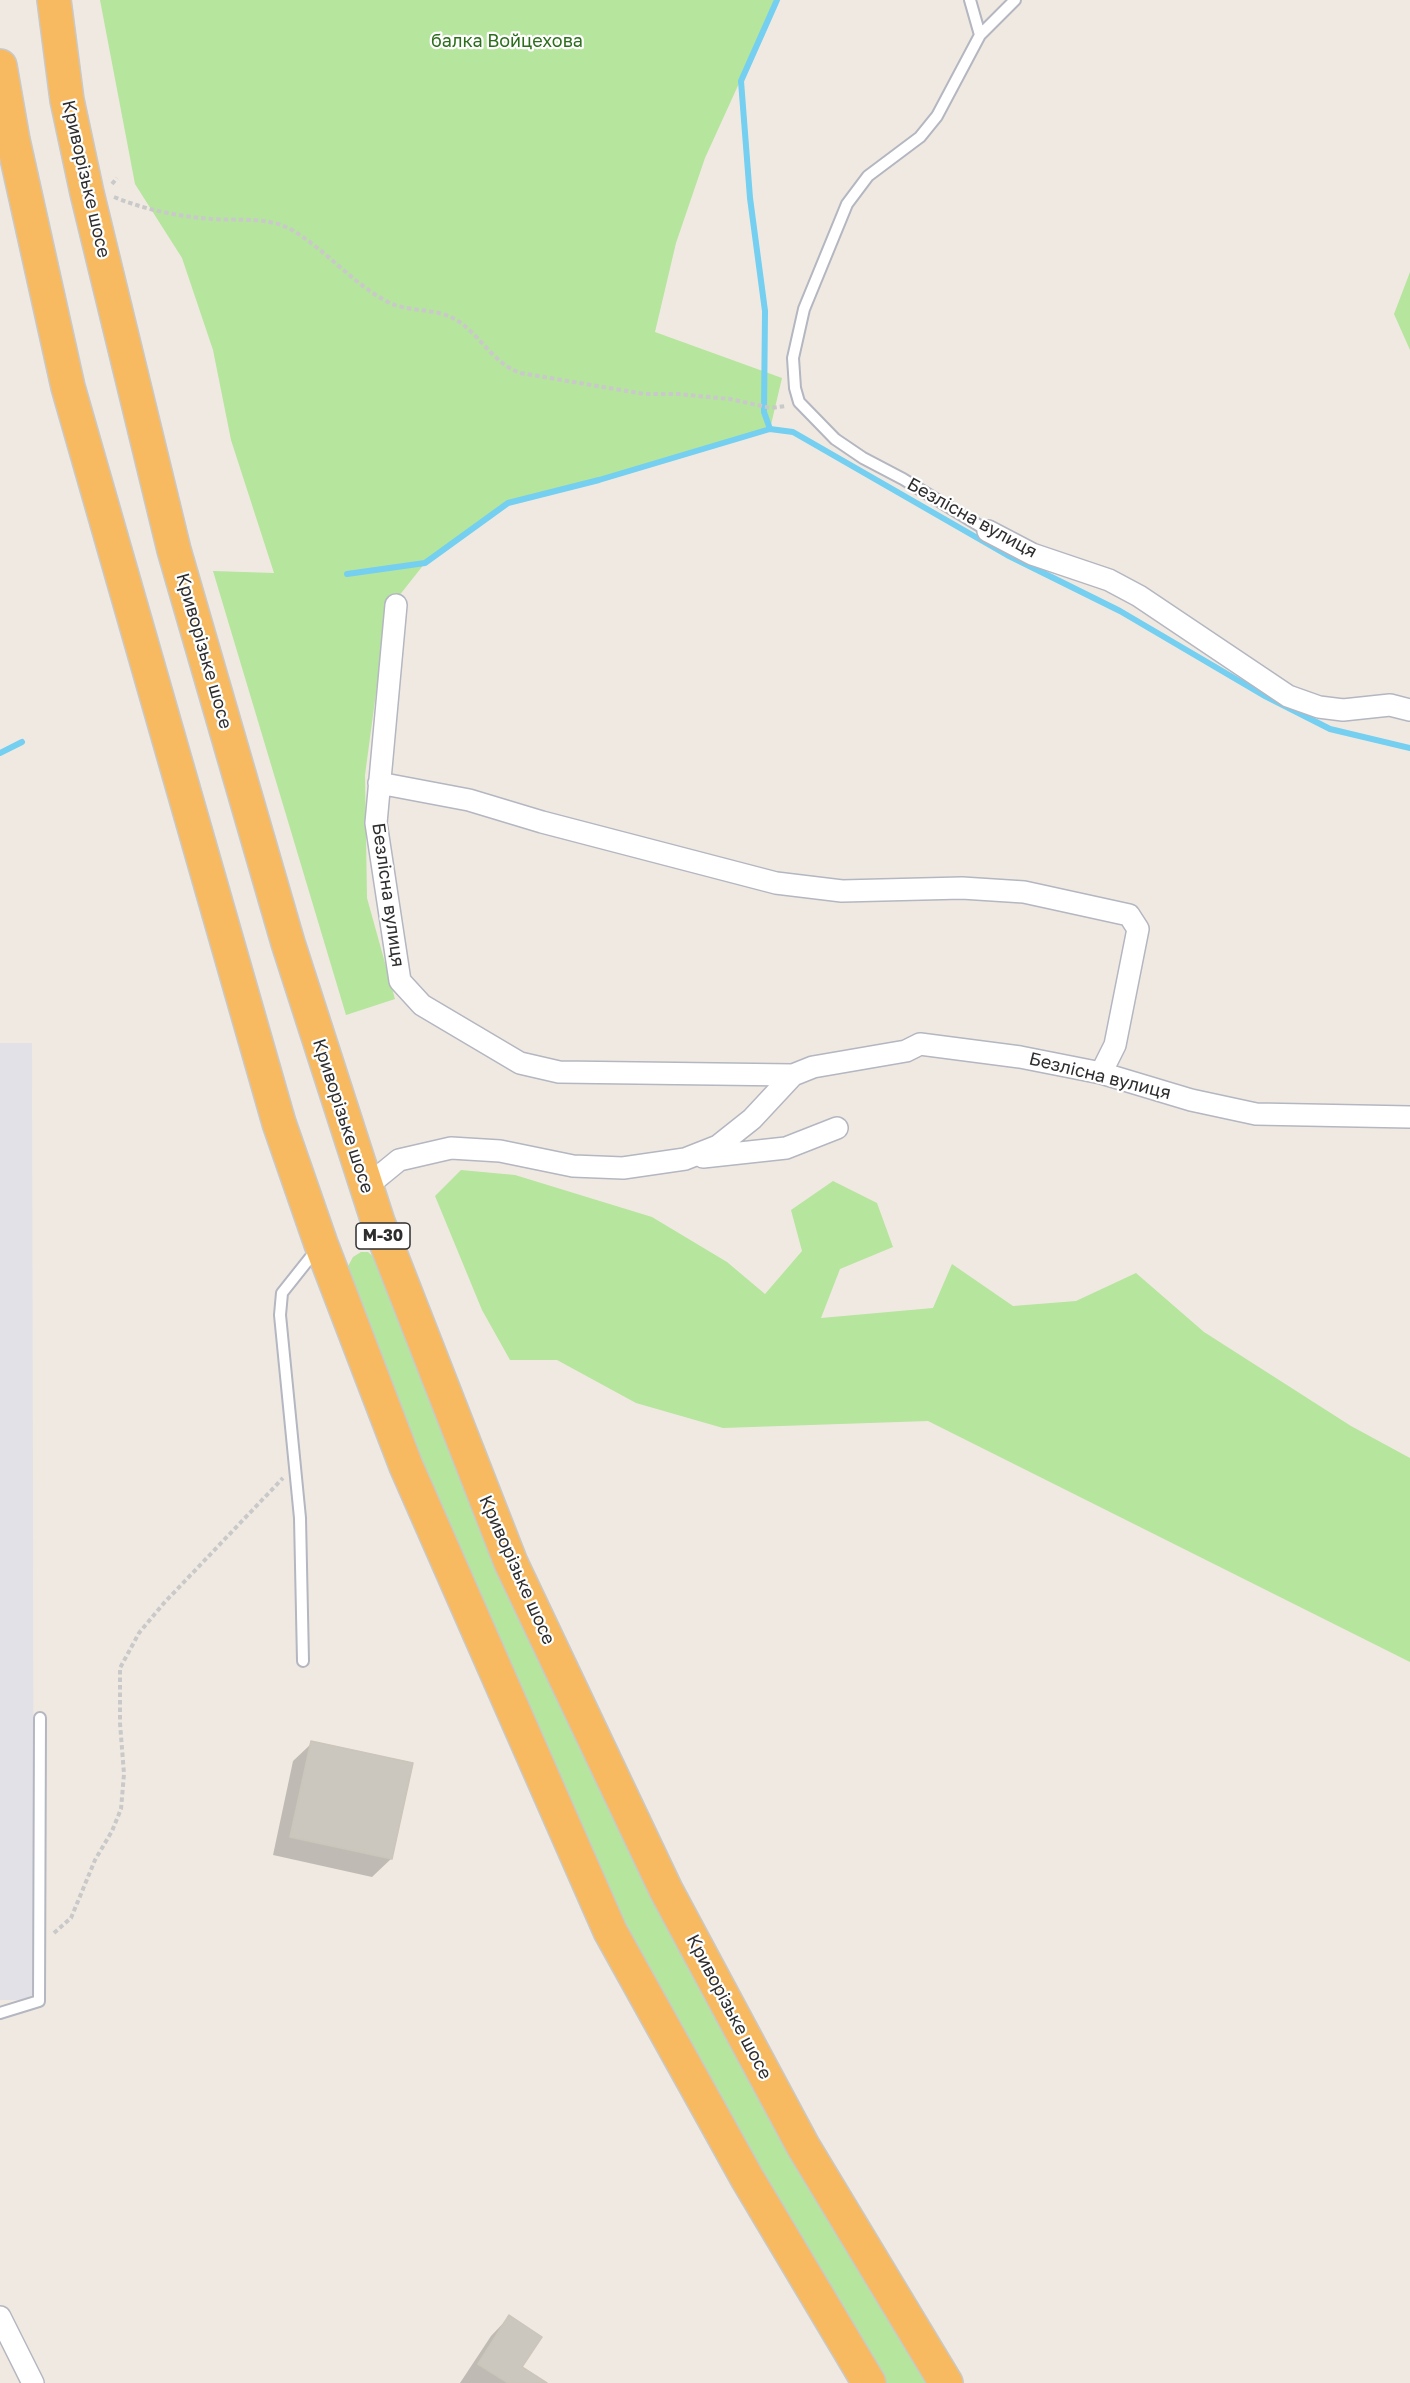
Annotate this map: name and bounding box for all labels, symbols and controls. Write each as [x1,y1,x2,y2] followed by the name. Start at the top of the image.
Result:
[431,30,583,52] park label: балка Войцехова
[57,98,115,260] street label: Криворізьке шосе
[903,473,1041,563] street label: Безлісна вулиця
[171,571,237,731] street label: Криворізьке шосе
[367,822,409,968] street label: Безлісна вулиця
[308,1036,378,1196] street label: Криворізьке шосе
[1027,1048,1173,1104] street label: Безлісна вулиця
[356,1223,410,1249] road number: М-30
[474,1492,560,1648] street label: Криворізьке шосе
[682,1931,776,2083] street label: Криворізьке шосе

